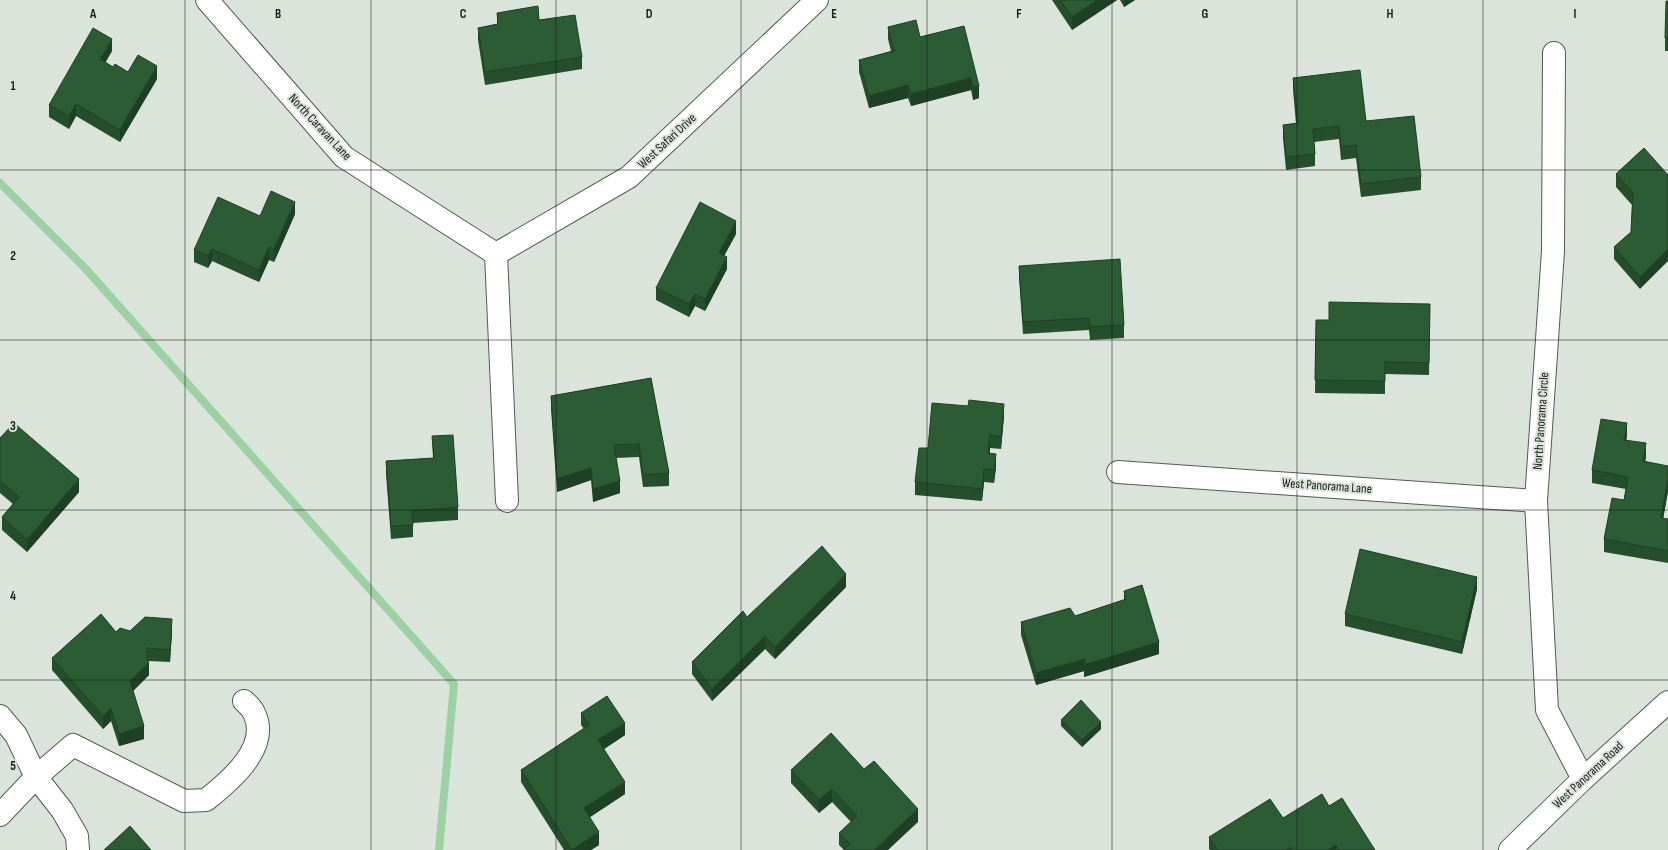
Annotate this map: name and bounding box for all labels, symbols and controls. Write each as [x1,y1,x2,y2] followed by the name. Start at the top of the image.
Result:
[89,6,97,22] text: A
[275,6,281,22] text: B
[460,6,467,22] text: C
[646,6,653,22] text: D
[831,6,837,22] text: E
[1016,6,1022,22] text: F
[1202,6,1209,22] text: G
[1387,6,1394,22] text: H
[1574,6,1577,22] text: I
[10,78,16,94] text: 1
[285,90,355,164] street label: North Caravan Lane
[634,110,700,172] street label: West Safari Drive
[10,248,16,264] text: 2
[1530,372,1552,470] street label: North Panorama Circle
[10,418,16,434] text: 3
[1282,475,1372,497] street label: West Panorama Lane
[10,588,16,604] text: 4
[1549,738,1627,812] street label: West Panorama Road
[10,758,16,774] text: 5

